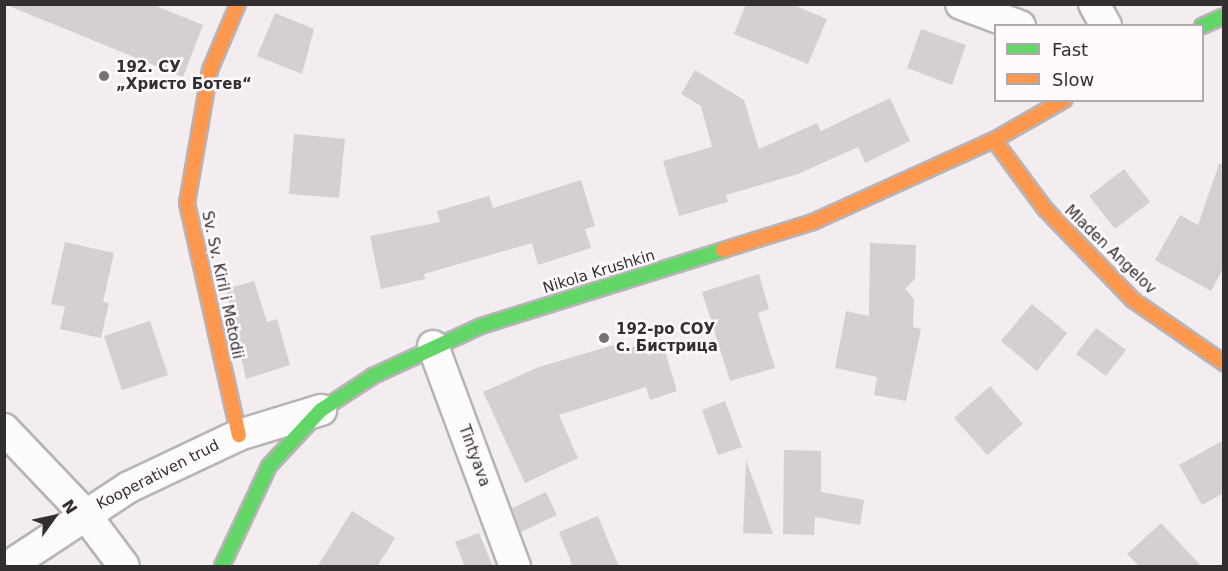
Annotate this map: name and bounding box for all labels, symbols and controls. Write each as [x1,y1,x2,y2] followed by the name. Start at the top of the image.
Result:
[994,24,1204,102] legend
[1052,39,1088,60] text: Fast
[116,58,252,93] place label: 192. СУ „Христо Ботев“
[97,69,111,83] marker: 192. СУ „Христо Ботев“
[1052,69,1094,90] text: Slow
[1061,202,1159,298] street label: Mladen Angelov
[198,209,246,361] street label: Sv. Sv. Kiril i Metodii
[541,246,657,298] street label: Nikola Krushkin
[616,320,718,355] place label: 192-ро СОУ с. Бистрица
[597,331,611,345] marker: 192-ро СОУ с. Бистрица
[455,423,493,489] street label: Tintyava
[94,436,222,514] street label: Kooperativen trud
[24,487,84,547] north arrow
[58,496,81,518] text: N

